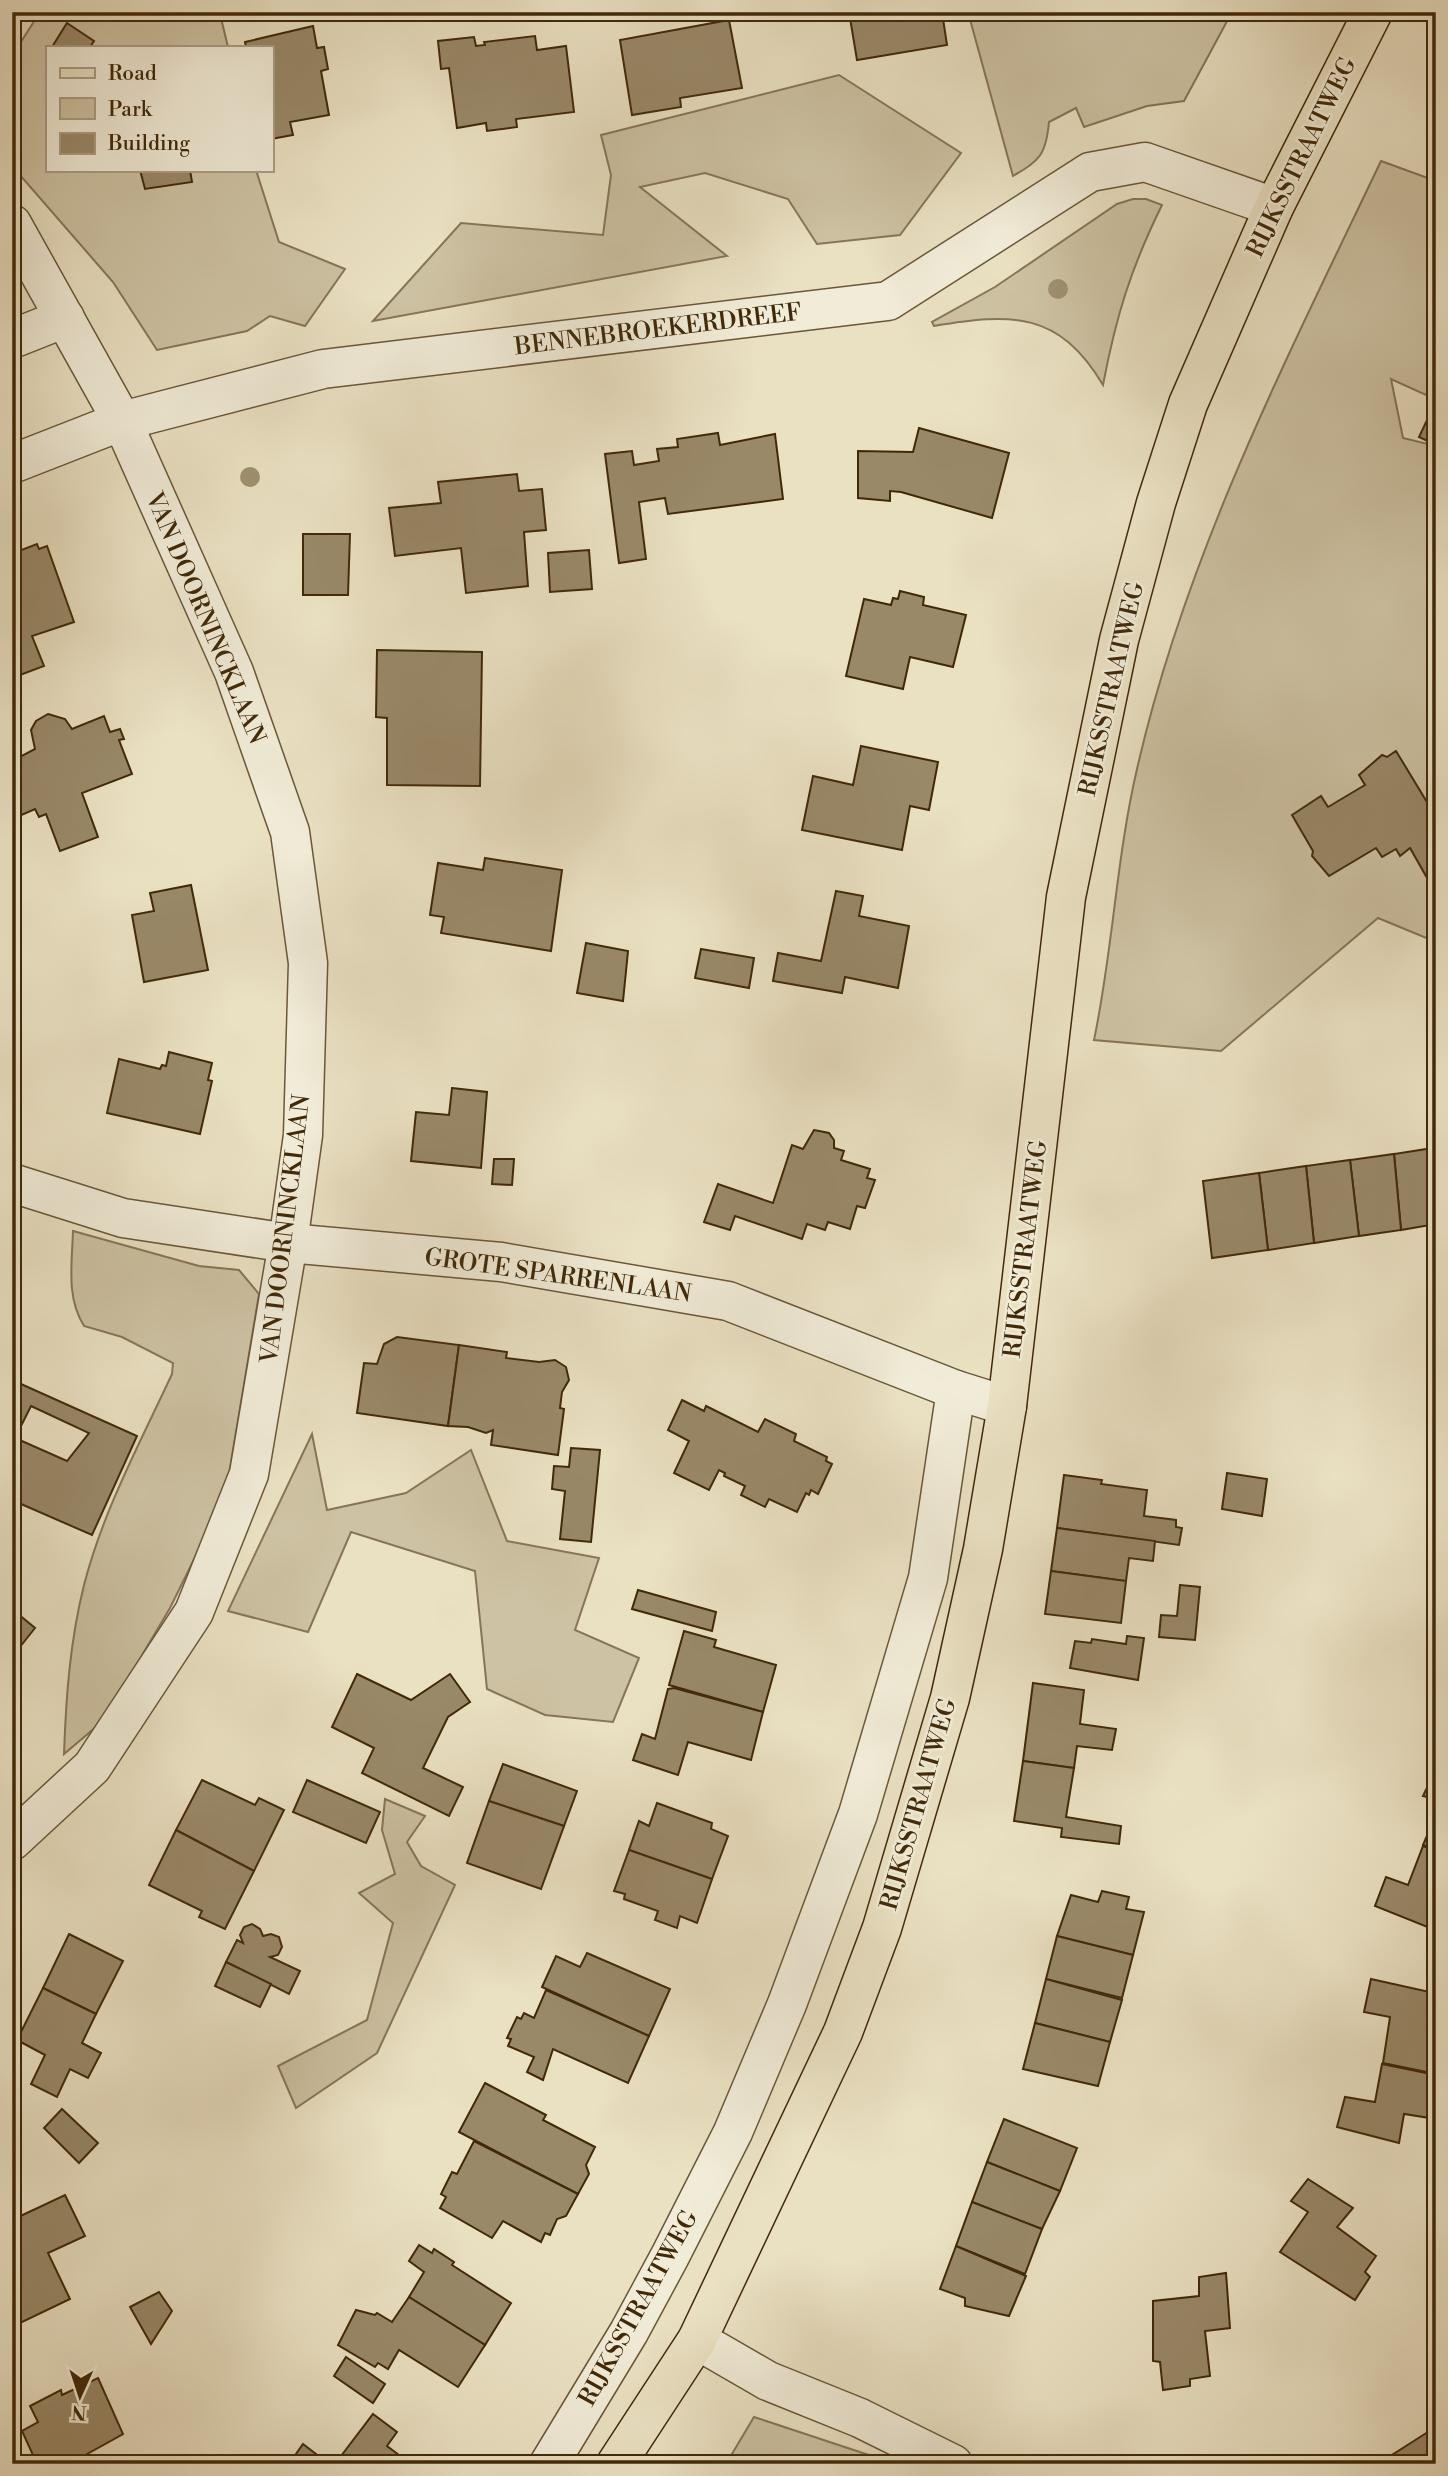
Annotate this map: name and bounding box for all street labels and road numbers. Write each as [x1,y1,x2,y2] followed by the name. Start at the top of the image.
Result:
[1240,52,1364,263] street label: RIJKSSTRAATWEG
[512,297,803,363] street label: BENNEBROEKERDREEF
[138,487,272,749] street label: VAN DOORNINCKLAAN
[1073,579,1151,799] street label: RIJKSSTRAATWEG
[254,1093,317,1366] street label: VAN DOORNINCKLAAN
[998,1138,1054,1360] street label: RIJKSSTRAATWEG
[423,1242,693,1310] street label: GROTE SPARRENLAAN
[874,1695,964,1914] street label: RIJKSSTRAATWEG
[573,2205,705,2412] street label: RIJKSSTRAATWEG

